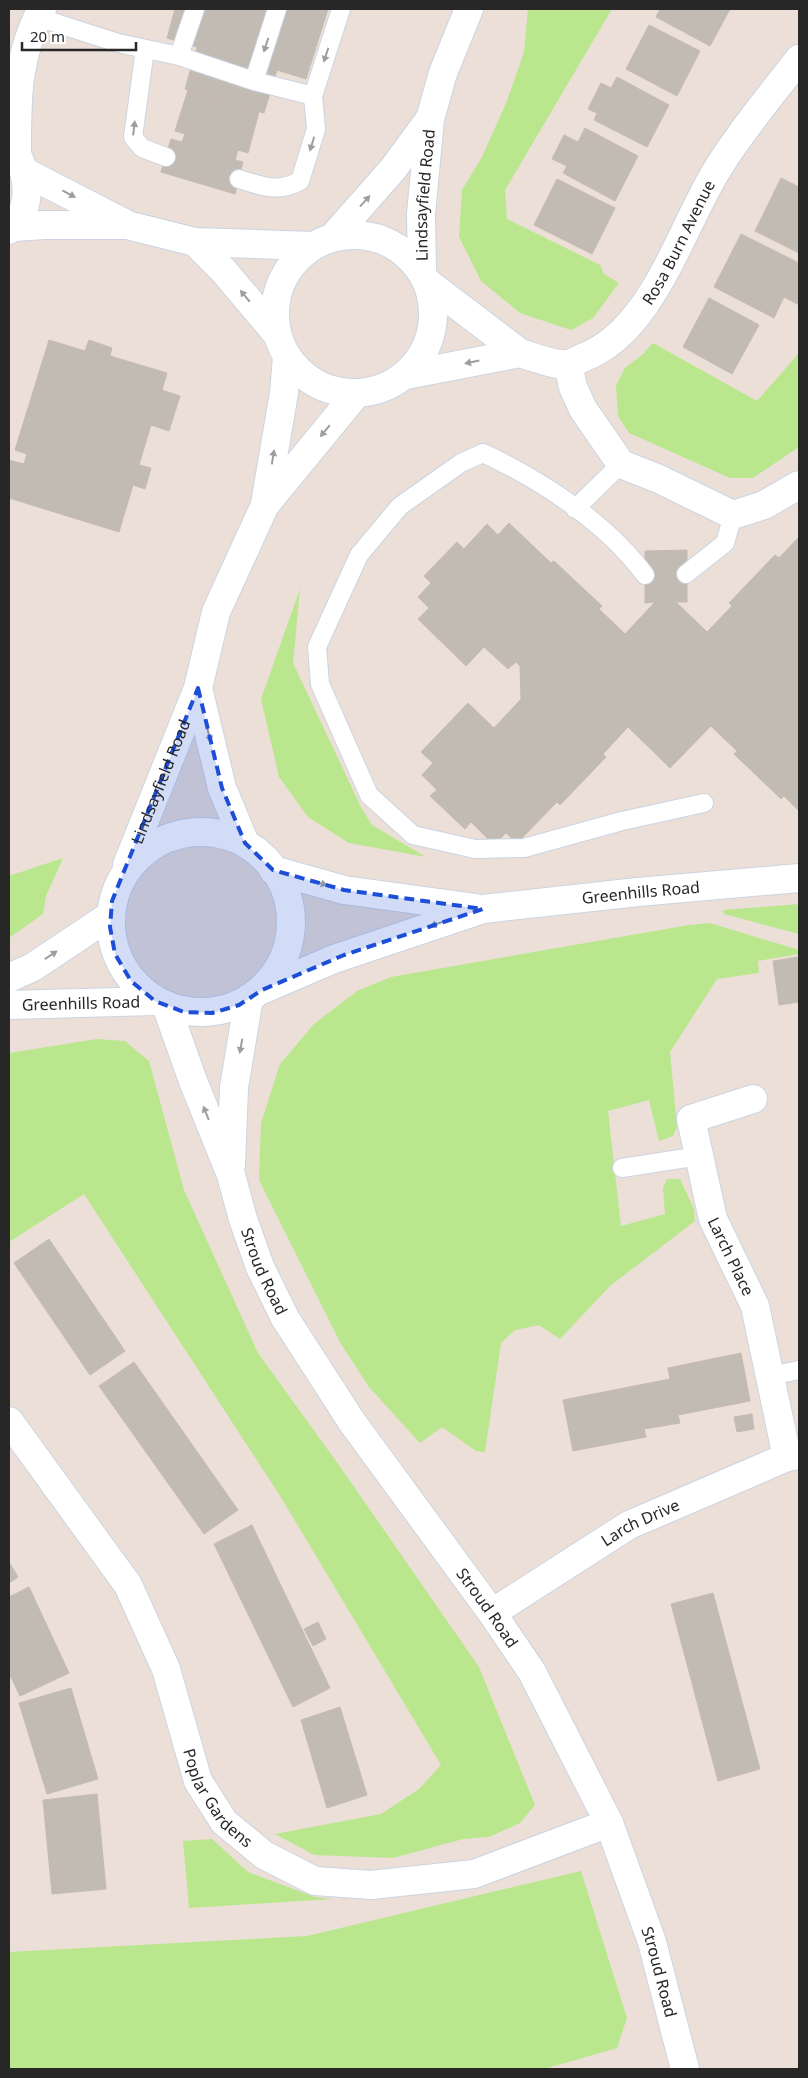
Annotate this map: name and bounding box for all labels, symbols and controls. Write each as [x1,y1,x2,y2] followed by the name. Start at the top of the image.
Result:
[22,20,136,52] scale bar
[30,26,65,46] text: 20 m
[261,37,269,52] one-way arrow
[321,48,329,63] one-way arrow
[131,120,139,136] one-way arrow
[410,128,440,261] street label: Lindsayfield Road
[307,137,315,152] one-way arrow
[637,176,720,309] street label: Rosa Burn Avenue
[61,190,76,198] one-way arrow
[359,195,371,207] one-way arrow
[239,290,251,302] one-way arrow
[464,358,480,366] one-way arrow
[319,425,330,438] one-way arrow
[269,449,277,465] one-way arrow
[126,716,195,847] street label: Lindsayfield Road
[205,728,213,743] one-way arrow
[581,876,701,909] street label: Greenhills Road
[313,880,328,888] one-way arrow
[429,921,444,929] one-way arrow
[45,950,58,960] one-way arrow
[21,990,141,1016] street label: Greenhills Road
[237,1038,245,1054] one-way arrow
[202,1105,210,1120] one-way arrow
[703,1213,759,1299] street label: Larch Place
[236,1225,293,1318] street label: Stroud Road
[597,1494,683,1551] street label: Larch Drive
[452,1563,523,1652] street label: Stroud Road
[178,1746,258,1852] street label: Poplar Gardens
[636,1924,682,2020] street label: Stroud Road

